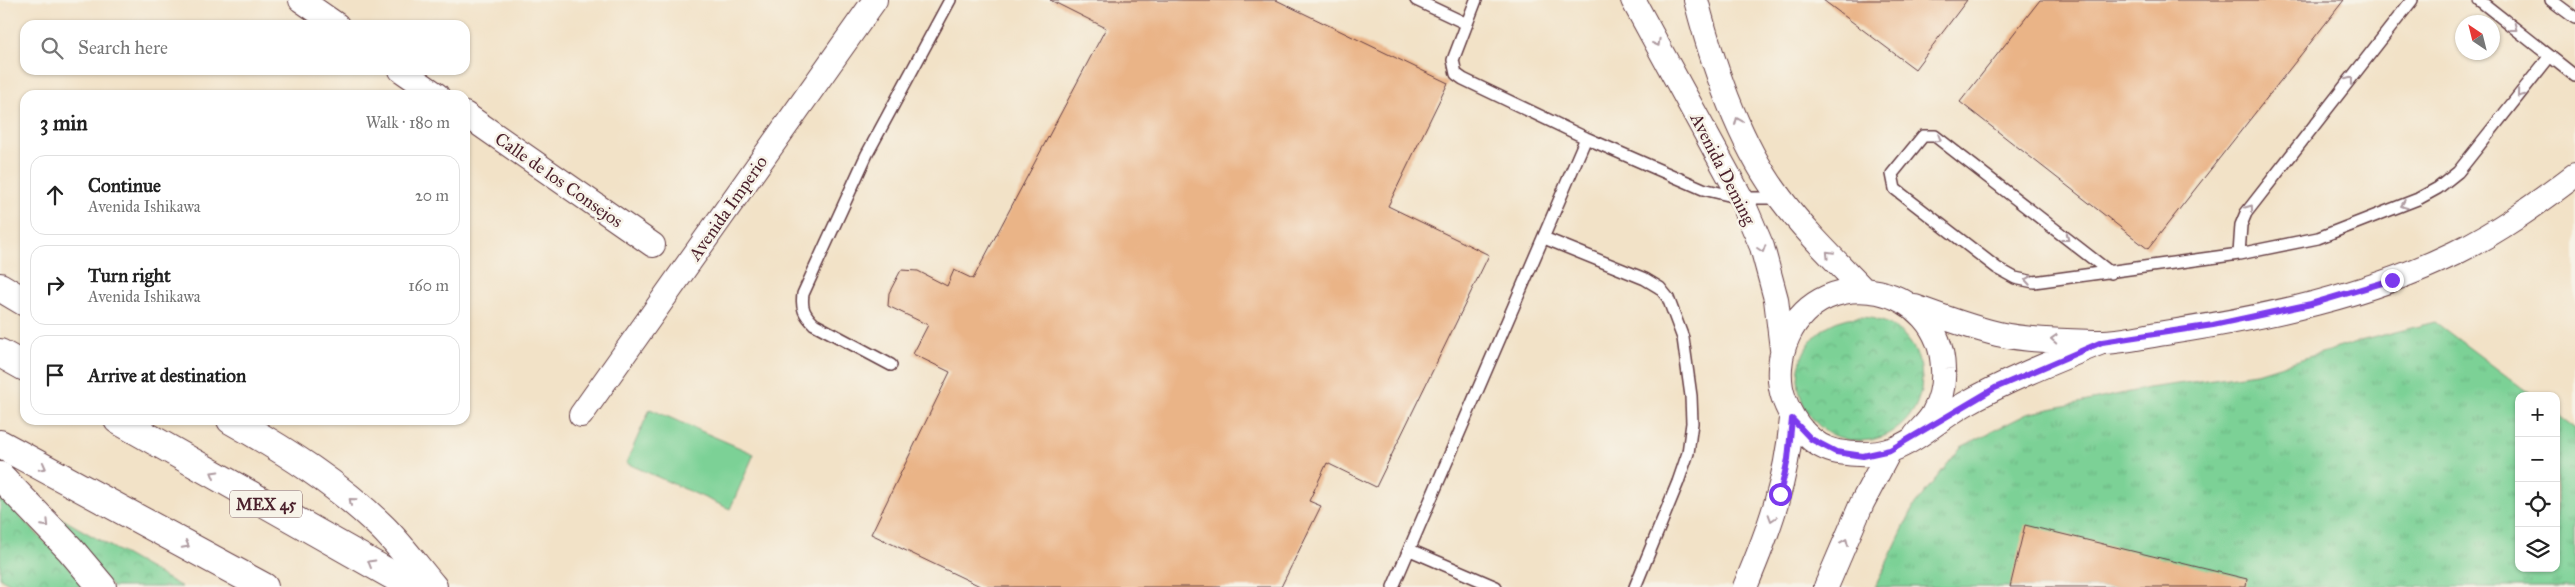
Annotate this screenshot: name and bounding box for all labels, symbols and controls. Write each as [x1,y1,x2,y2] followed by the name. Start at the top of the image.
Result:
[2455,15,2500,60] north arrow
[20,20,470,75] search box
[2509,23,2518,32] one-way arrow
[38,34,66,62] icon: search
[78,36,168,59] text: Search here
[1650,37,1660,46] one-way arrow
[2344,76,2353,86] one-way arrow
[2516,89,2525,98] one-way arrow
[1684,109,1761,229] street label: Avenida Deming
[40,110,88,136] text: 3 min
[366,113,450,132] text: Walk · 180 m
[1734,117,1744,126] one-way arrow
[491,128,627,232] street label: Calle de los Consejos
[1933,133,1942,143] one-way arrow
[683,151,772,265] street label: Avenida Imperio
[88,174,161,197] text: Continue
[41,181,69,209] icon: ahead
[415,186,449,205] text: 20 m
[88,197,201,216] text: Avenida Ishikawa
[2400,198,2409,209] one-way arrow
[2245,205,2253,214] one-way arrow
[2061,233,2070,242] one-way arrow
[1757,245,1767,253] one-way arrow
[1826,251,1835,260] one-way arrow
[88,264,171,287] text: Turn right
[2381,269,2404,292] route end
[41,271,69,299] icon: right
[2023,275,2031,286] one-way arrow
[408,276,449,295] text: 160 m
[88,287,201,306] text: Avenida Ishikawa
[2049,334,2057,345] one-way arrow
[41,361,69,389] icon: arrive
[88,364,246,387] text: Arrive at destination
[2515,392,2560,572] map controls
[2515,392,2560,437] button: +
[2515,437,2560,482] button: −
[38,461,47,471] one-way arrow
[210,471,219,481] one-way arrow
[2515,482,2560,527] button: locate
[1769,483,1792,506] route start
[230,490,302,518] road number: MEX 45
[348,497,357,506] one-way arrow
[1768,513,1778,522] one-way arrow
[40,518,49,527] one-way arrow
[2515,527,2560,572] button: layers
[1839,538,1849,547] one-way arrow
[180,539,189,549] one-way arrow
[367,559,376,569] one-way arrow

